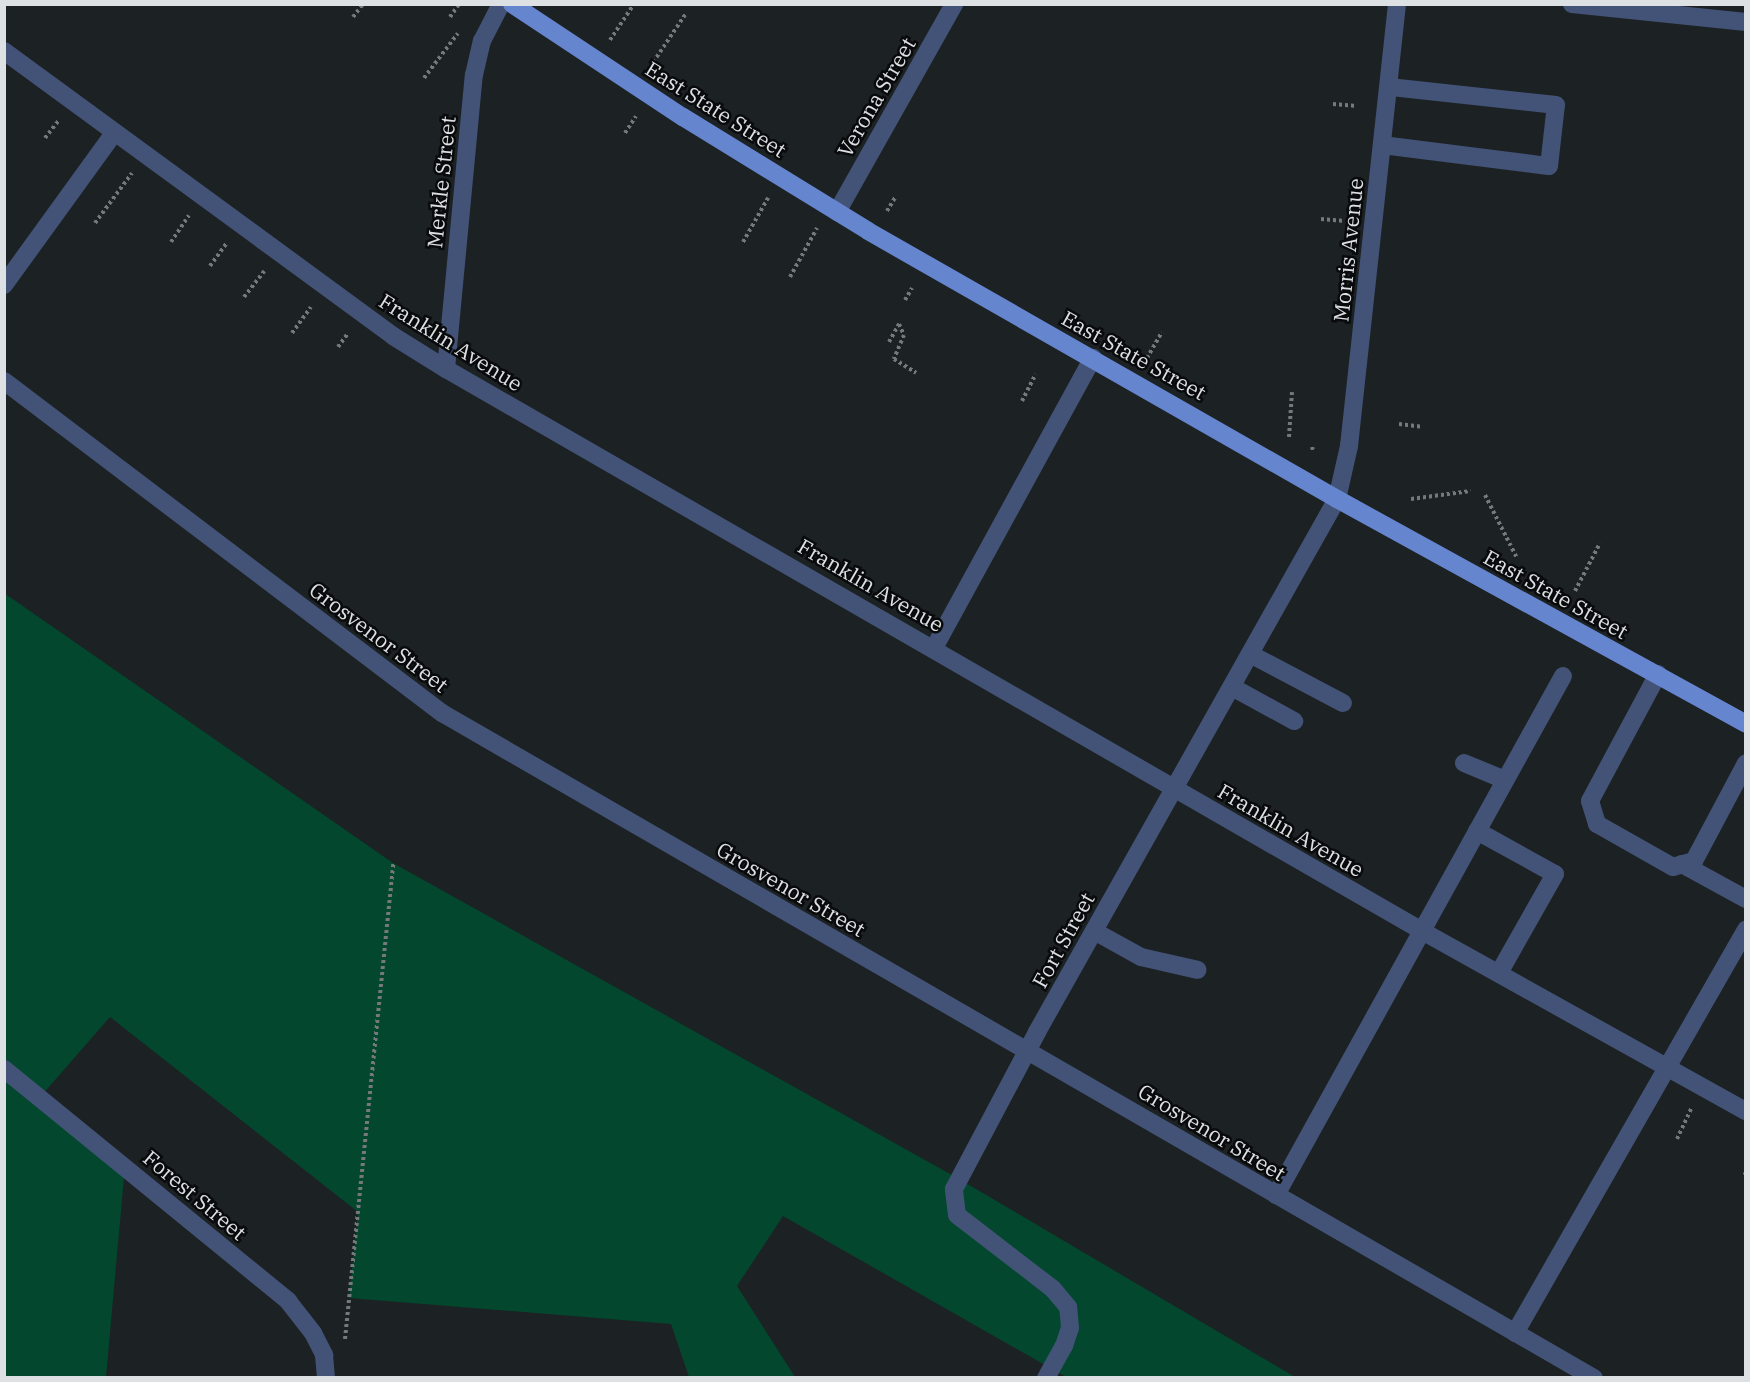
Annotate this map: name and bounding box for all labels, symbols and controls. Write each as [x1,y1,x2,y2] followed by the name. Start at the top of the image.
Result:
[832,33,920,161] street label: Verona Street
[641,56,791,162] street label: East State Street
[422,115,460,249] street label: Merkle Street
[1328,177,1368,323] street label: Morris Avenue
[375,288,527,396] street label: Franklin Avenue
[1058,305,1210,405] street label: East State Street
[794,533,948,637] street label: Franklin Avenue
[1480,544,1632,644] street label: East State Street
[305,577,453,697] street label: Grosvenor Street
[1214,778,1368,882] street label: Franklin Avenue
[712,836,870,942] street label: Grosvenor Street
[1027,888,1099,992] street label: Fort Street
[1134,1078,1290,1186] street label: Grosvenor Street
[139,1145,251,1245] street label: Forest Street

